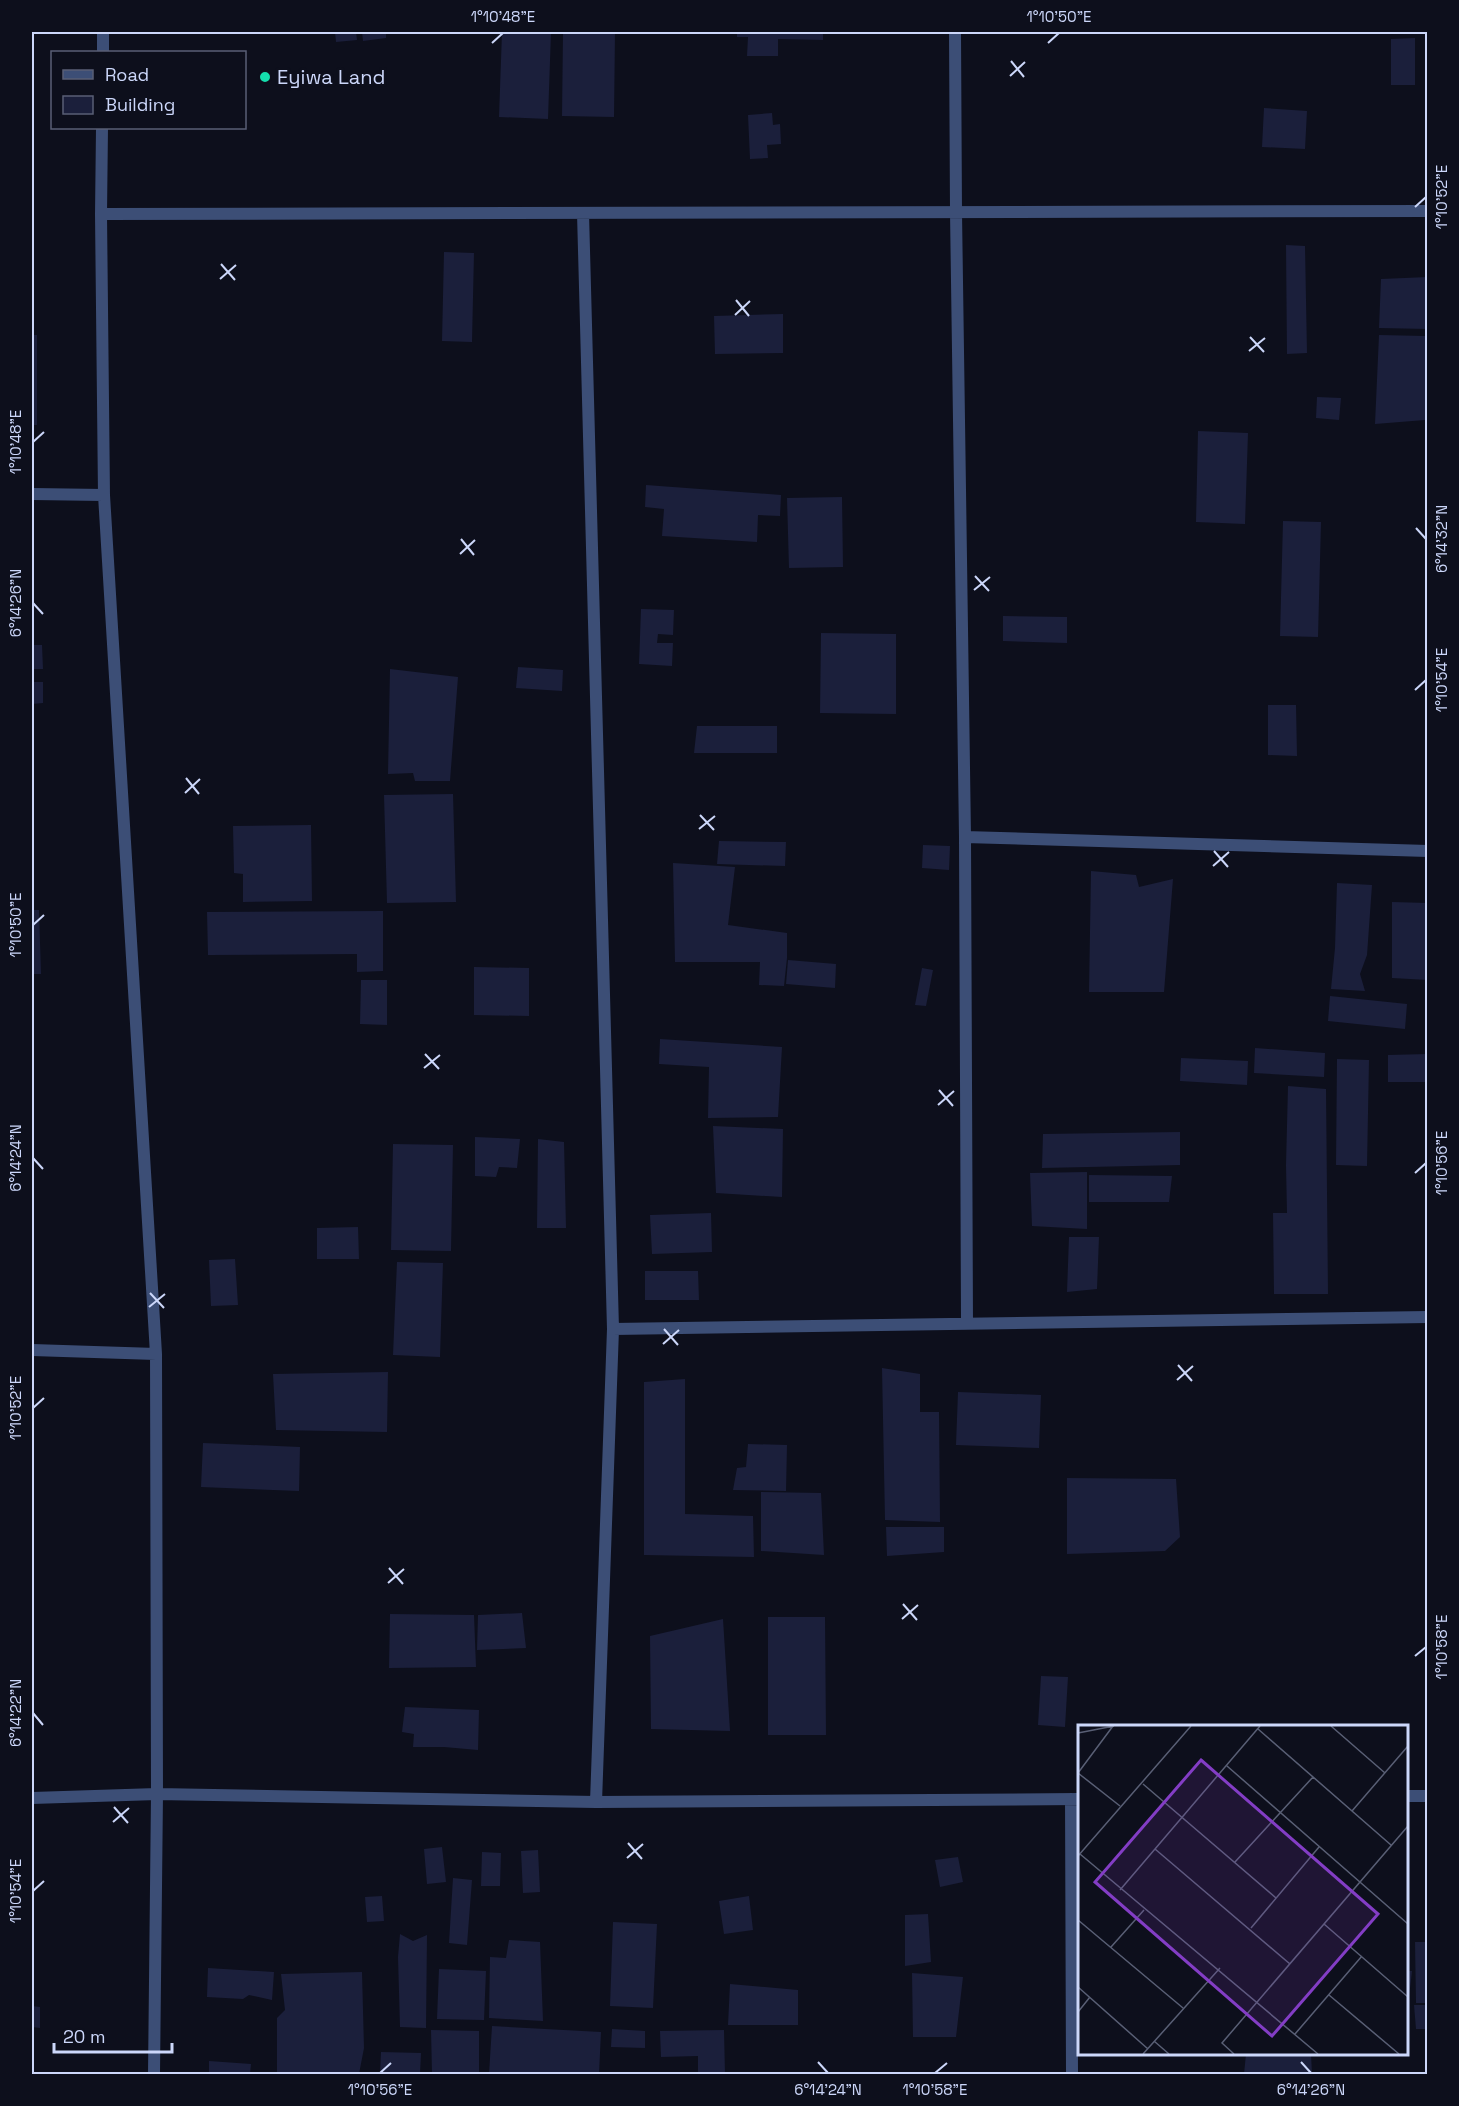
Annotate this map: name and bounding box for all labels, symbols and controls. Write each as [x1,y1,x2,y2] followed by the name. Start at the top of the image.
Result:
[471,7,535,26] text: 1°10'48"E
[1026,7,1092,26] text: 1°10'50"E
[51,51,246,129] legend
[105,63,149,86] text: Road
[277,64,385,90] place label: Eyiwa Land
[258,70,272,84] marker: Eyiwa Land
[105,93,175,116] text: Building
[1432,165,1451,229] text: 1°10'52"E
[6,410,25,474] text: 1°10'48"E
[1432,505,1451,573] text: 6°14'32"N
[6,569,25,637] text: 6°14'26"N
[1432,648,1451,712] text: 1°10'54"E
[6,892,25,958] text: 1°10'50"E
[6,1124,25,1192] text: 6°14'24"N
[1432,1131,1451,1195] text: 1°10'56"E
[6,1376,25,1440] text: 1°10'52"E
[1432,1615,1451,1679] text: 1°10'58"E
[6,1679,25,1747] text: 6°14'22"N
[1078,1725,1408,2055] inset map
[6,1859,25,1923] text: 1°10'54"E
[54,2016,172,2054] scale bar
[63,2025,106,2048] text: 20 m
[348,2080,412,2099] text: 1°10'56"E
[794,2080,862,2099] text: 6°14'24"N
[903,2080,967,2099] text: 1°10'58"E
[1277,2080,1345,2099] text: 6°14'26"N

